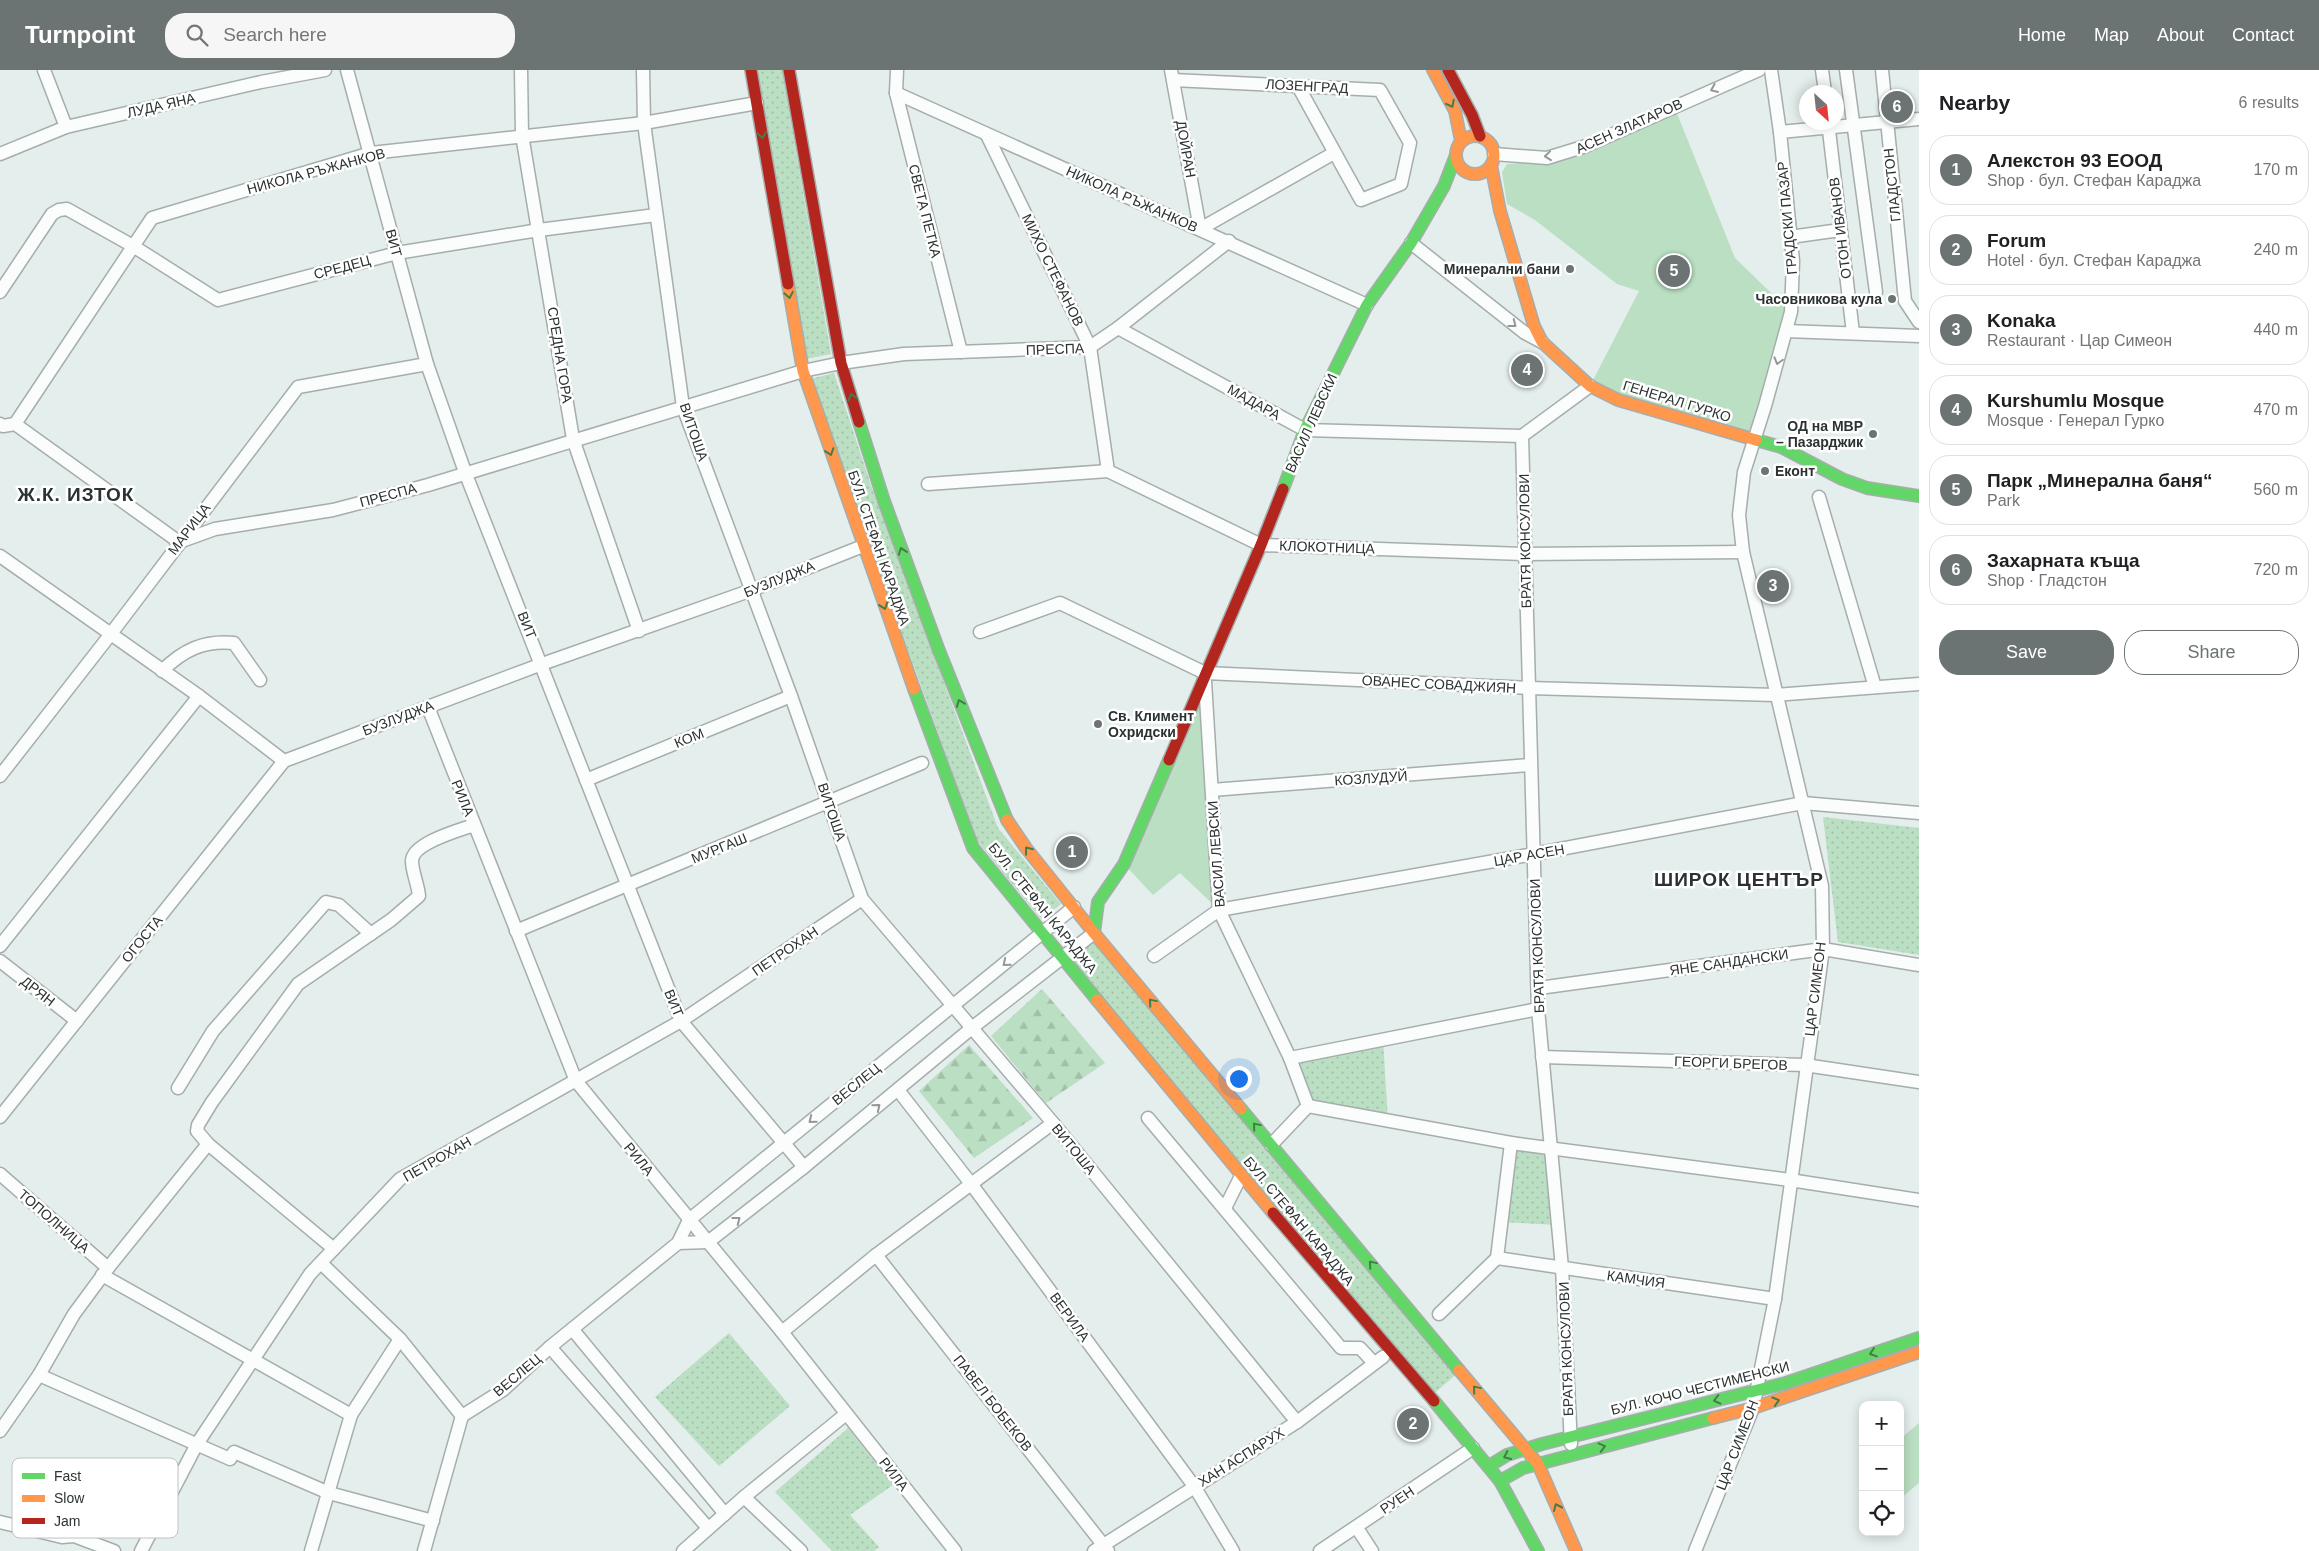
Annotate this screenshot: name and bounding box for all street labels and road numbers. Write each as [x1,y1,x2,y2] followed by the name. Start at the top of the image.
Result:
[1265,76,1350,96] street label: ЛОЗЕНГРАД
[125,89,197,121] street label: ЛУДА ЯНА
[1573,95,1685,157] street label: АСЕН ЗЛАТАРОВ
[1173,119,1200,179] street label: ДОЙРАН
[245,145,387,197] street label: НИКОЛА РЪЖАНКОВ
[1880,147,1904,223] street label: ГЛАДСТОН
[1774,161,1800,275] street label: ГРАДСКИ ПАЗАР
[906,163,944,260] street label: СВЕТА ПЕТКА
[1064,163,1200,235] street label: НИКОЛА РЪЖАНКОВ
[1826,176,1854,280] street label: ОТОН ИВАНОВ
[1019,211,1087,329] street label: МИХО СТЕФАНОВ
[383,227,405,259] street label: ВИТ
[312,252,373,282] street label: СРЕДЕЦ
[545,306,576,405] street label: СРЕДНА ГОРА
[1026,340,1085,358] street label: ПРЕСПА
[1282,371,1340,475] street label: ВАСИЛ ЛЕВСКИ
[1621,377,1733,425] street label: ГЕНЕРАЛ ГУРКО
[1225,381,1284,423] street label: МАДАРА
[677,401,712,464] street label: ВИТОША
[845,468,913,628] street label: БУЛ. СТЕФАН КАРАДЖА
[1516,474,1534,608] street label: БРАТЯ КОНСУЛОВИ
[358,480,419,510] street label: ПРЕСПА
[165,500,214,558] street label: МАРИЦА
[1279,537,1376,557] street label: КЛОКОТНИЦА
[741,557,817,600] street label: БУЗЛУДЖА
[514,609,540,641] street label: ВИТ
[1361,672,1517,696] street label: ОВАНЕС СОВАДЖИЯН
[360,697,436,739] street label: БУЗЛУДЖА
[672,725,706,751] street label: КОМ
[1334,766,1408,789] street label: КОЗЛУДУЙ
[448,777,478,819] street label: РИЛА
[815,781,850,844] street label: ВИТОША
[1204,800,1228,908] street label: ВАСИЛ ЛЕВСКИ
[689,830,749,866] street label: МУРГАШ
[986,840,1101,977] street label: БУЛ. СТЕФАН КАРАДЖА
[1492,841,1566,869] street label: ЦАР АСЕН
[1527,878,1547,1014] street label: БРАТЯ КОНСУЛОВИ
[118,912,166,966] street label: ОГОСТА
[749,923,821,979] street label: ПЕТРОХАН
[1801,941,1829,1037] street label: ЦАР СИМЕОН
[1668,946,1790,978] street label: ЯНЕ САНДАНСКИ
[18,973,58,1009] street label: ДРЯН
[661,987,687,1019] street label: ВИТ
[1674,1053,1788,1073] street label: ГЕОРГИ БРЕГОВ
[829,1059,884,1108] street label: ВЕСЛЕЦ
[1049,1120,1100,1178] street label: ВИТОША
[400,1133,474,1185] street label: ПЕТРОХАН
[621,1139,658,1179] street label: РИЛА
[1241,1153,1358,1289] street label: БУЛ. СТЕФАН КАРАДЖА
[15,1186,93,1257] street label: ТОПОЛНИЦА
[1606,1267,1666,1291] street label: КАМЧИЯ
[1556,1281,1576,1417] street label: БРАТЯ КОНСУЛОВИ
[1047,1289,1093,1345] street label: ВЕРИЛА
[490,1350,545,1400] street label: ВЕСЛЕЦ
[950,1352,1036,1454] street label: ПАВЕЛ БОБЕКОВ
[1609,1358,1791,1418] street label: БУЛ. КОЧО ЧЕСТИМЕНСКИ
[1712,1398,1762,1492] street label: ЦАР СИМЕОН
[1195,1424,1288,1490] street label: ХАН АСПАРУХ
[876,1454,912,1494] street label: РИЛА
[1377,1483,1417,1517] street label: РУЕН

